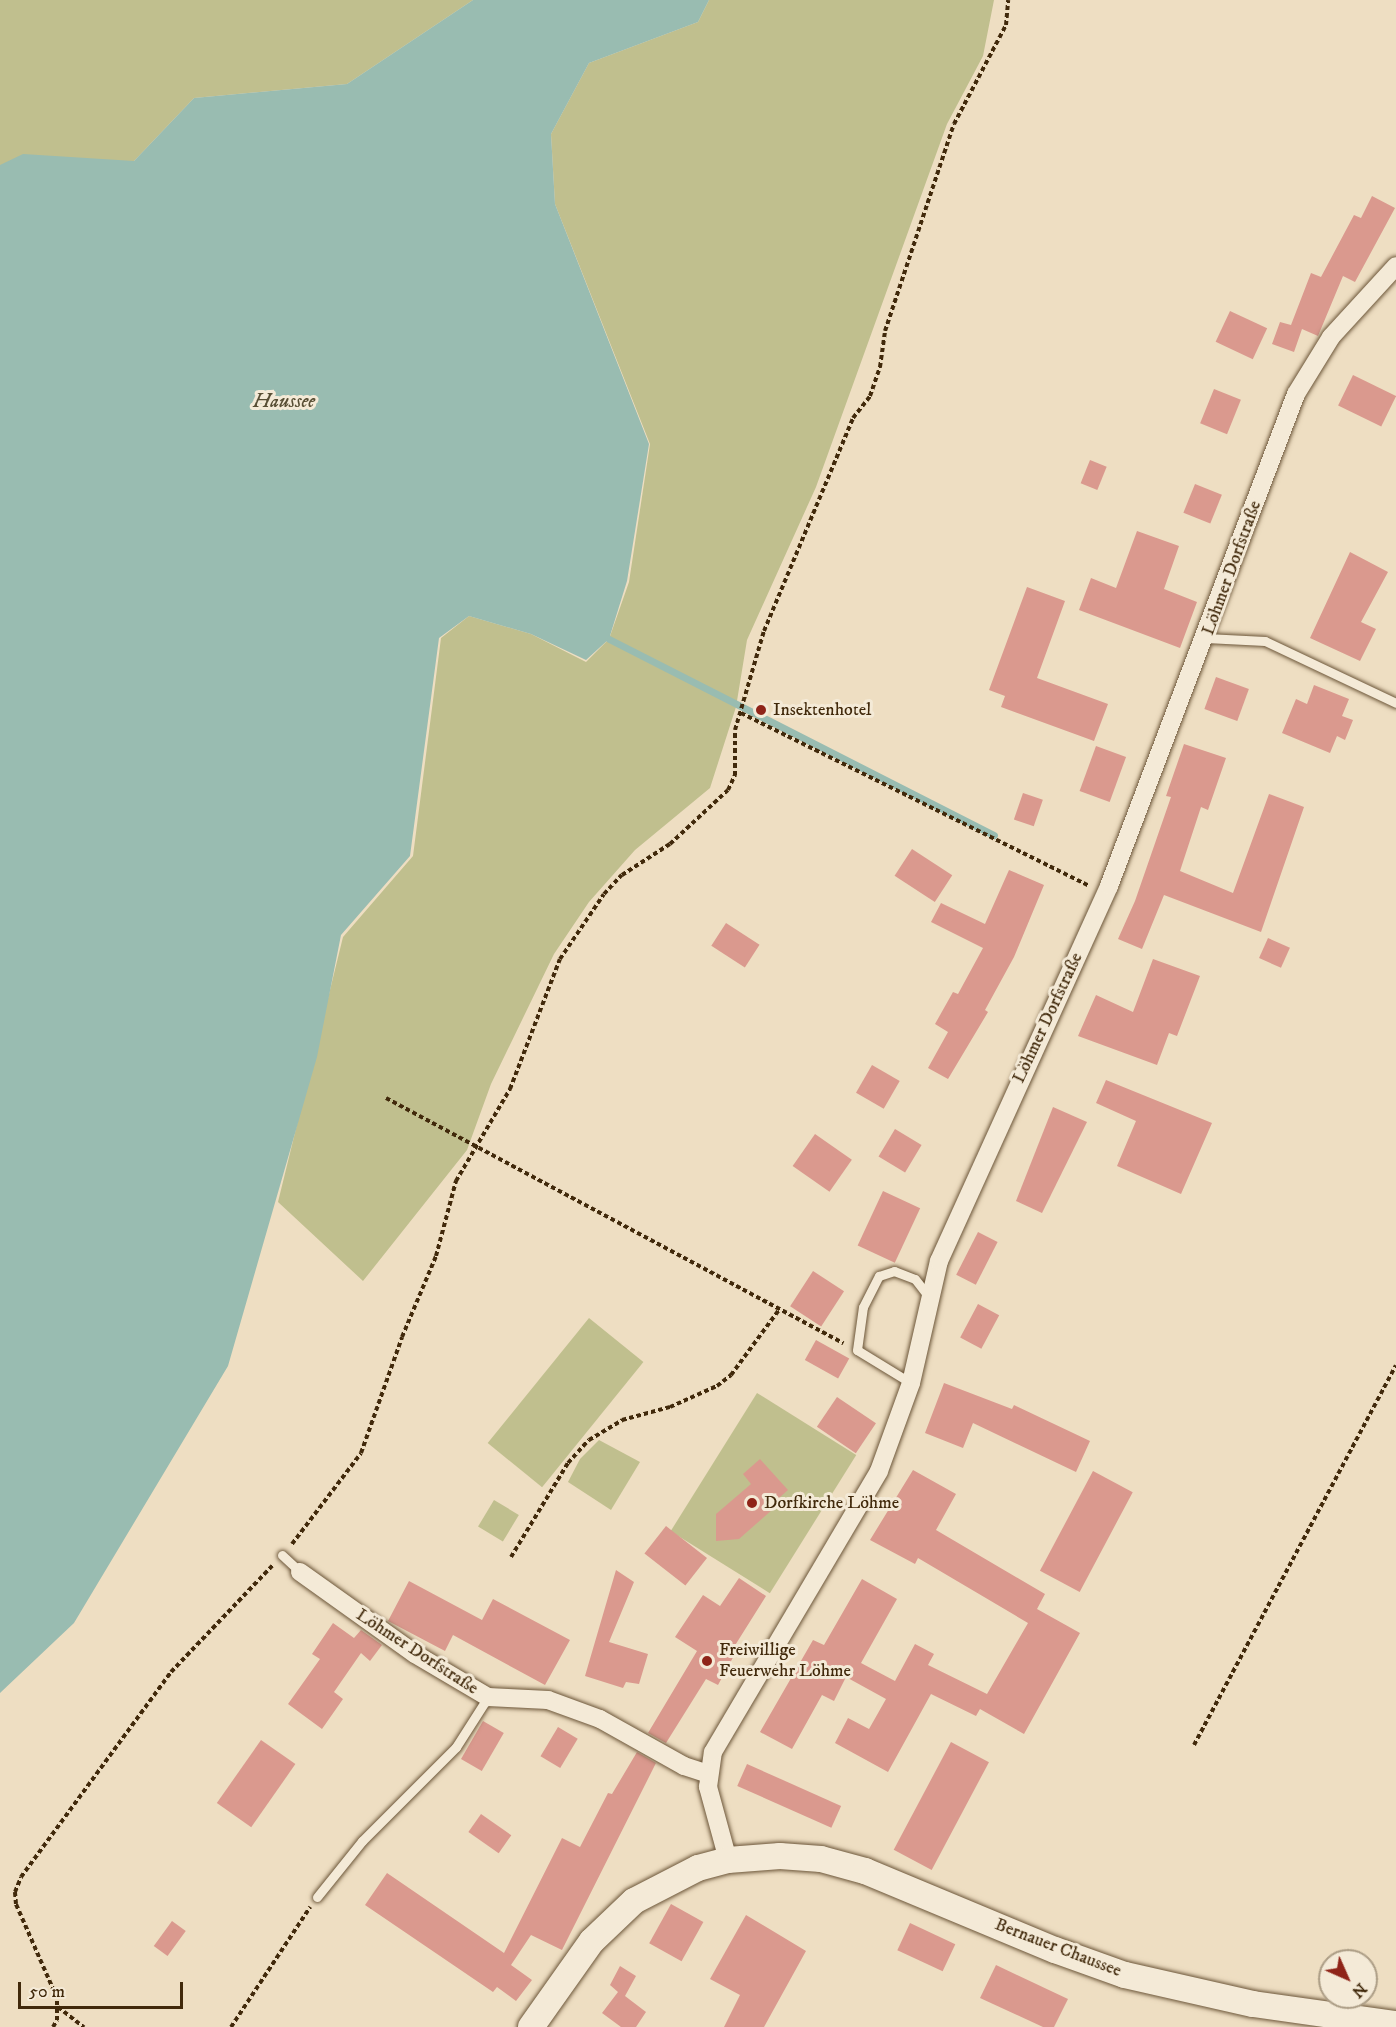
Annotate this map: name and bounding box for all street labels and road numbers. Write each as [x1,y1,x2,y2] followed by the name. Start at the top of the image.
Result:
[1198,498,1266,638] street label: Löhmer Dorfstraße
[1008,949,1088,1087] street label: Löhmer Dorfstraße
[352,1604,482,1700] street label: Löhmer Dorfstraße
[992,1914,1124,1982] street label: Bernauer Chaussee

